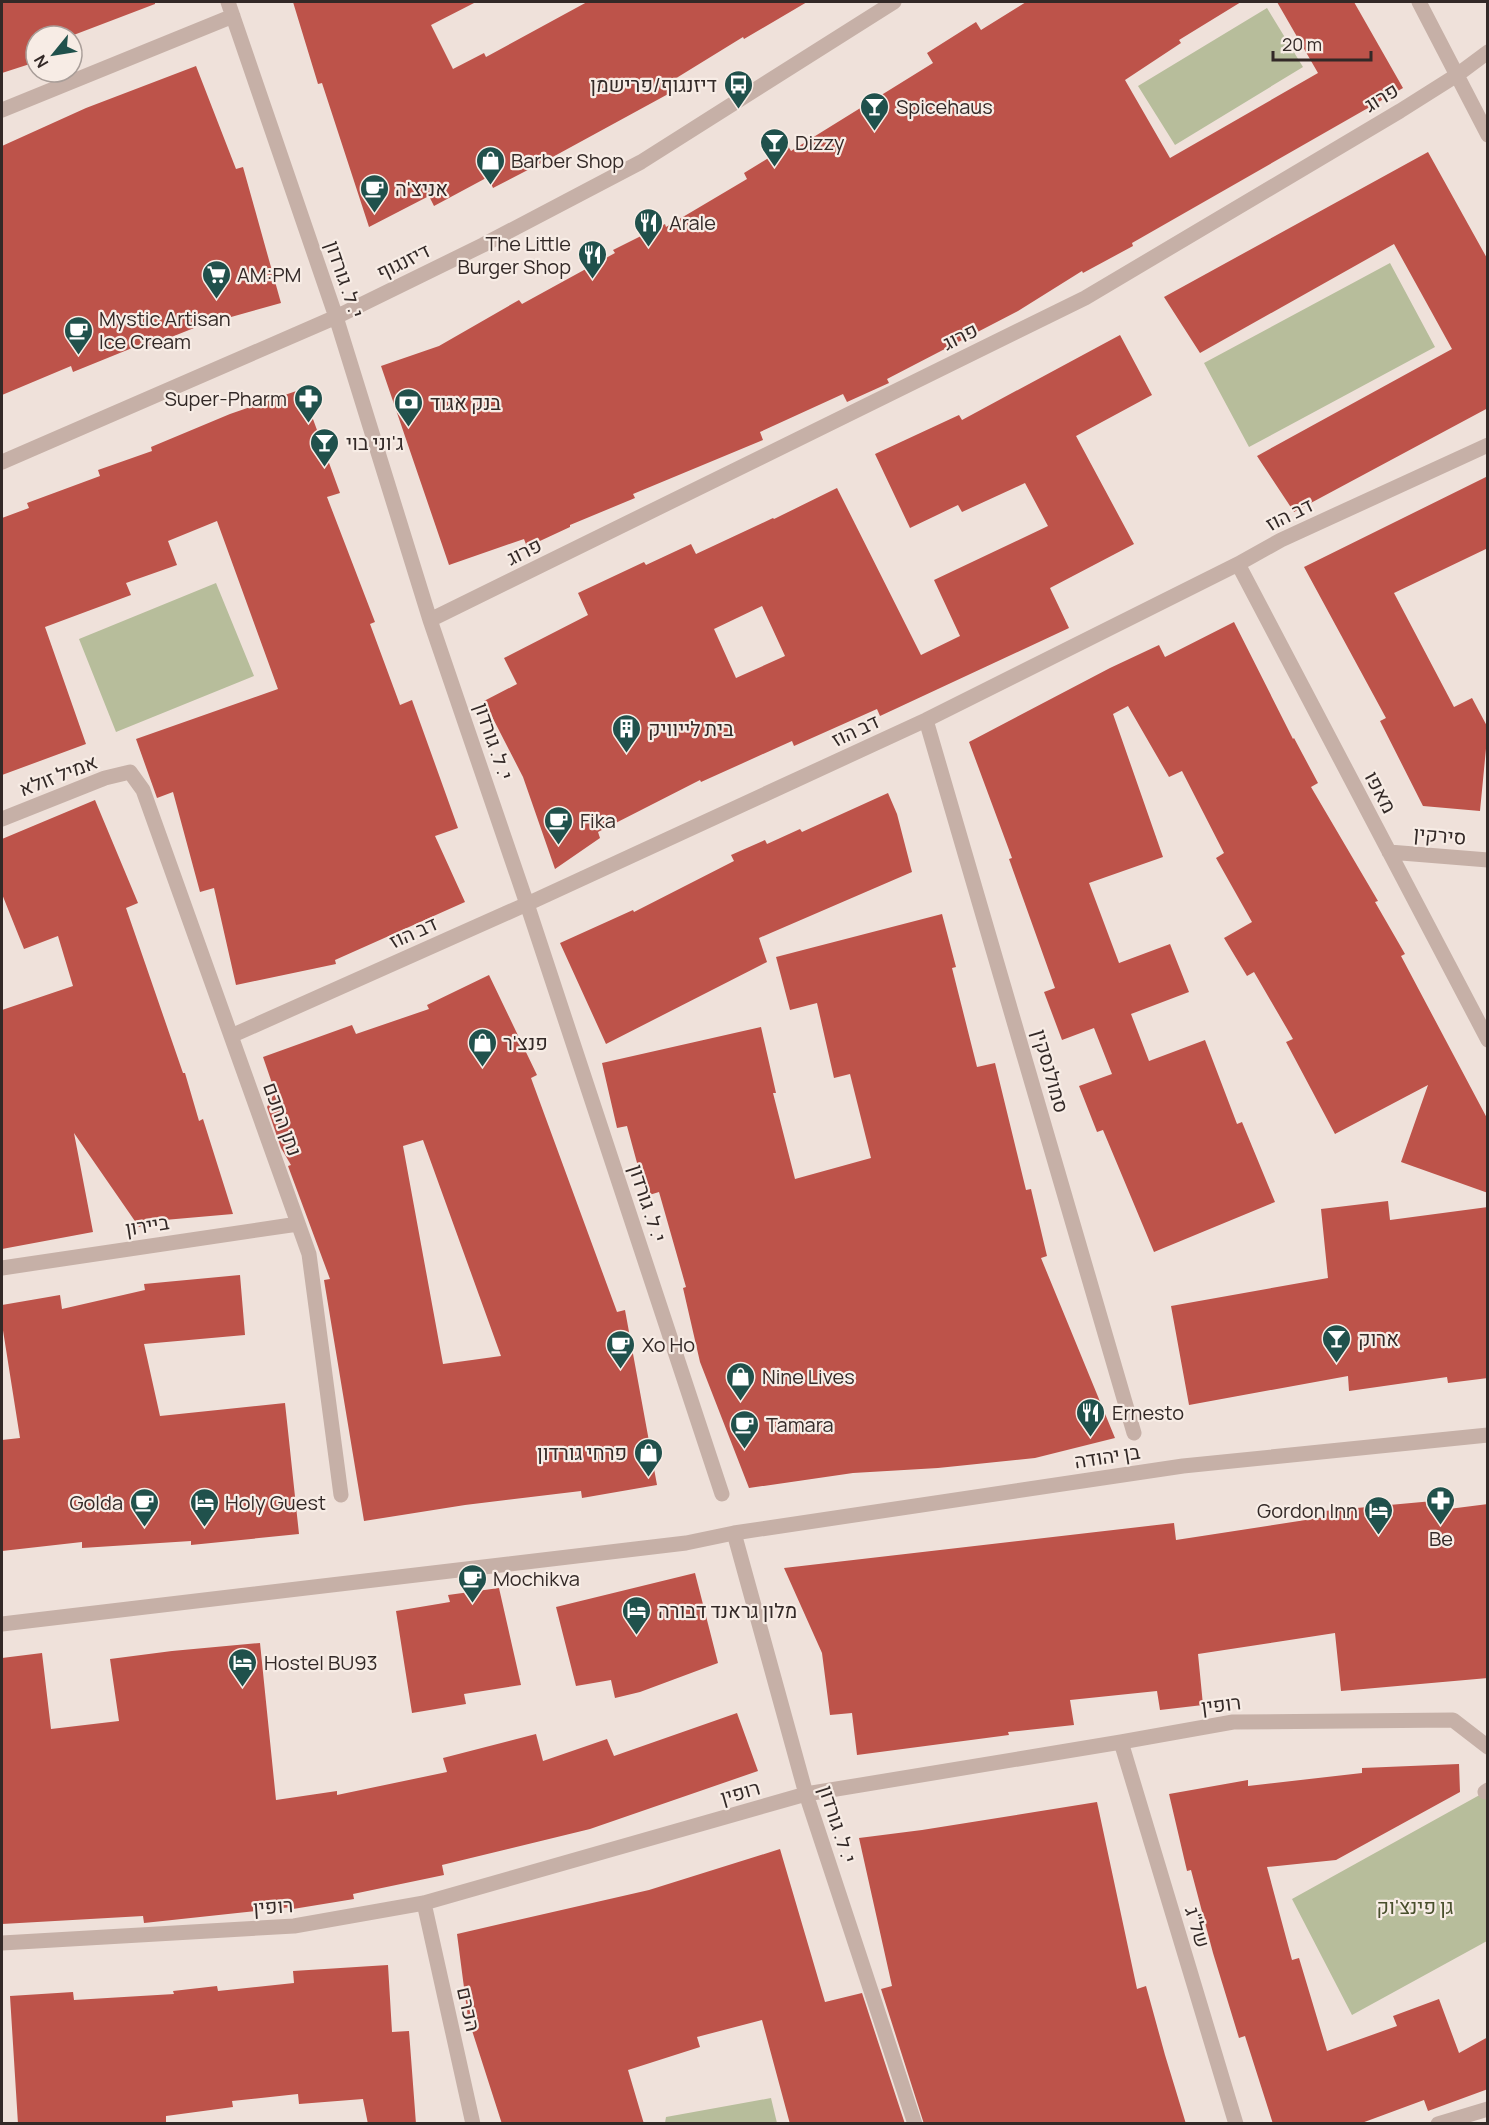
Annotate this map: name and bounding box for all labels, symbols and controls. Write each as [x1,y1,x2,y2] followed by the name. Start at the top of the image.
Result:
[24,24,84,84] north arrow
[1273,24,1370,62] scale bar
[1282,32,1322,56] text: 20 m
[29,51,53,72] text: N
[722,68,754,110] bus stop icon: דיזנגוף/פרישמן
[590,71,717,98] place label: דיזנגוף/פרישמן
[1359,76,1403,118] street label: פרוג
[859,90,891,132] bar icon: Spicehaus
[896,93,993,120] place label: Spicehaus
[758,126,790,168] bar icon: Dizzy
[795,129,845,156] place label: Dizzy
[474,144,506,186] shop icon: Barber Shop
[511,147,624,174] place label: Barber Shop
[358,172,390,214] cafe icon: אניצ'ה
[395,175,448,202] place label: אניצ'ה
[632,206,664,248] restaurant icon: Arale
[669,209,716,236] place label: Arale
[457,230,571,280] place label: The Little Burger Shop
[319,237,371,321] street label: י. ל. גורדון
[372,237,434,285] street label: דיזנגוף
[576,238,608,280] restaurant icon: The Little Burger Shop
[200,258,232,300] supermarket icon: AM:PM
[237,261,301,288] place label: AM:PM
[99,305,231,355] place label: Mystic Artisan Ice Cream
[62,314,94,356] cafe icon: Mystic Artisan Ice Cream
[938,316,982,356] street label: פרוג
[292,382,324,424] pharmacy icon: Super-Pharm
[164,385,287,412] place label: Super-Pharm
[393,386,425,428] bank icon: בנק אגוד
[430,389,502,416] place label: בנק אגוד
[309,426,341,468] bar icon: ג'וני בוי
[346,429,404,456] place label: ג'וני בוי
[1261,491,1317,537] street label: דב הוז
[502,531,546,571] street label: פרוג
[468,699,520,783] street label: י. ל. גורדון
[827,707,883,753] street label: דב הוז
[611,712,643,754] building icon: בית לייוויק
[648,715,734,742] place label: בית לייוויק
[15,748,101,802] street label: אמיל זולא
[1359,766,1403,818] street label: מאפו
[543,804,575,846] cafe icon: Fika
[580,807,616,834] place label: Fika
[1413,819,1467,851] street label: סירקין
[385,910,441,954] street label: דב הוז
[466,1026,498,1068] shop icon: פנצ'ר
[1026,1026,1076,1116] street label: סמולנסקין
[503,1029,548,1056] place label: פנצ'ר
[257,1078,309,1160] street label: נתן החכם
[623,1161,673,1245] street label: י. ל. גורדון
[123,1208,171,1242] street label: ביירון
[1321,1322,1353,1364] bar icon: ארוק
[1358,1325,1399,1352] place label: ארוק
[605,1328,637,1370] cafe icon: Xo Ho
[642,1331,695,1358] place label: Xo Ho
[725,1360,757,1402] shop icon: Nine Lives
[762,1363,855,1390] place label: Nine Lives
[1075,1396,1107,1438] restaurant icon: Ernesto
[1112,1399,1184,1426] place label: Ernesto
[729,1408,761,1450] cafe icon: Tamara
[766,1411,834,1438] place label: Tamara
[632,1436,664,1478] shop icon: פרחי גורדון
[1072,1437,1142,1475] street label: בן יהודה
[537,1439,627,1466] place label: פרחי גורדון
[1425,1484,1457,1526] pharmacy icon: Be
[128,1486,160,1528] cafe icon: Golda
[188,1486,220,1528] hotel icon: Holy Guest
[69,1489,123,1516] place label: Golda
[225,1489,326,1516] place label: Holy Guest
[1363,1494,1395,1536] hotel icon: Gordon Inn
[1257,1497,1358,1524] place label: Gordon Inn
[1429,1525,1453,1552] place label: Be
[456,1562,488,1604] cafe icon: Mochikva
[493,1565,580,1592] place label: Mochikva
[621,1594,653,1636] hotel icon: מלון גראנד דבורה
[658,1597,797,1624] place label: מלון גראנד דבורה
[227,1646,259,1688] hotel icon: Hostel BU93
[264,1649,378,1676] place label: Hostel BU93
[1199,1688,1243,1720] street label: רופין
[717,1774,763,1810] street label: רופין
[813,1782,863,1866] street label: י. ל. גורדון
[252,1891,294,1921] street label: רופין
[1377,1893,1453,1920] park label: גן פינצ'וק
[1179,1903,1217,1951] street label: של"ג
[451,1984,487,2034] street label: הכרם

